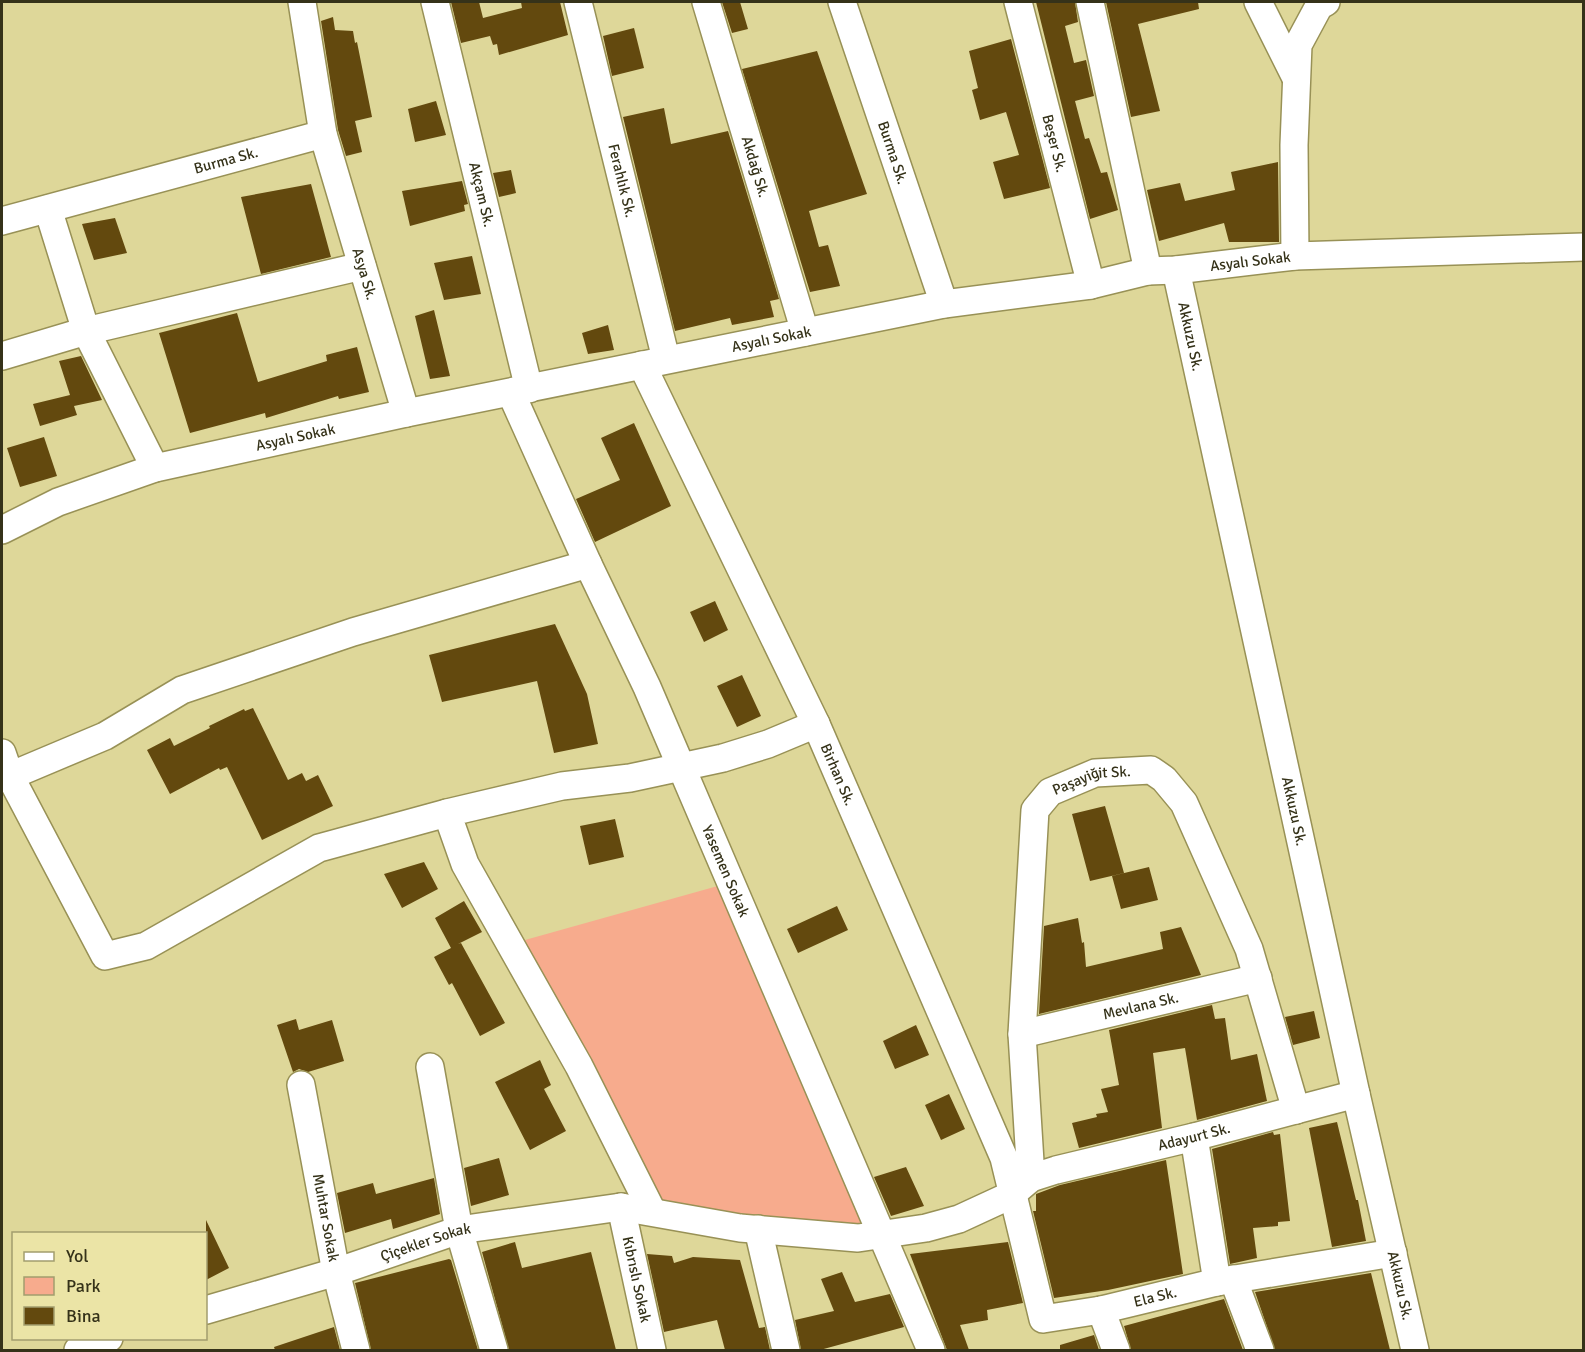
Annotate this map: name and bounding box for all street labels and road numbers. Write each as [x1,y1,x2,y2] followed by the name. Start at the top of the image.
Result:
[1038,112,1071,174] street label: Beşer Sk.
[874,119,912,187] street label: Burma Sk.
[738,134,773,200] street label: Akdağ Sk.
[604,142,640,219] street label: Ferahlık Sk.
[192,143,260,178] street label: Burma Sk.
[465,160,498,229] street label: Akçam Sk.
[348,246,381,302] street label: Asya Sk.
[1209,248,1292,275] street label: Asyalı Sokak
[1174,300,1207,373] street label: Akkuzu Sk.
[730,322,813,356] street label: Asyalı Sokak
[254,420,337,455] street label: Asyalı Sokak
[817,741,859,808] street label: Birhan Sk.
[1049,762,1131,799] street label: Paşayiğit Sk.
[1278,775,1311,848] street label: Akkuzu Sk.
[698,822,754,920] street label: Yasemen Sokak
[1101,988,1180,1024] street label: Mevlana Sk.
[1156,1119,1232,1154] street label: Adayurt Sk.
[309,1172,343,1264] street label: Muhtar Sokak
[378,1219,472,1265] street label: Çiçekler Sokak
[619,1234,655,1325] street label: Kıbrıslı Sokak
[1383,1249,1417,1322] street label: Akkuzu Sk.
[1132,1283,1179,1311] street label: Ela Sk.

